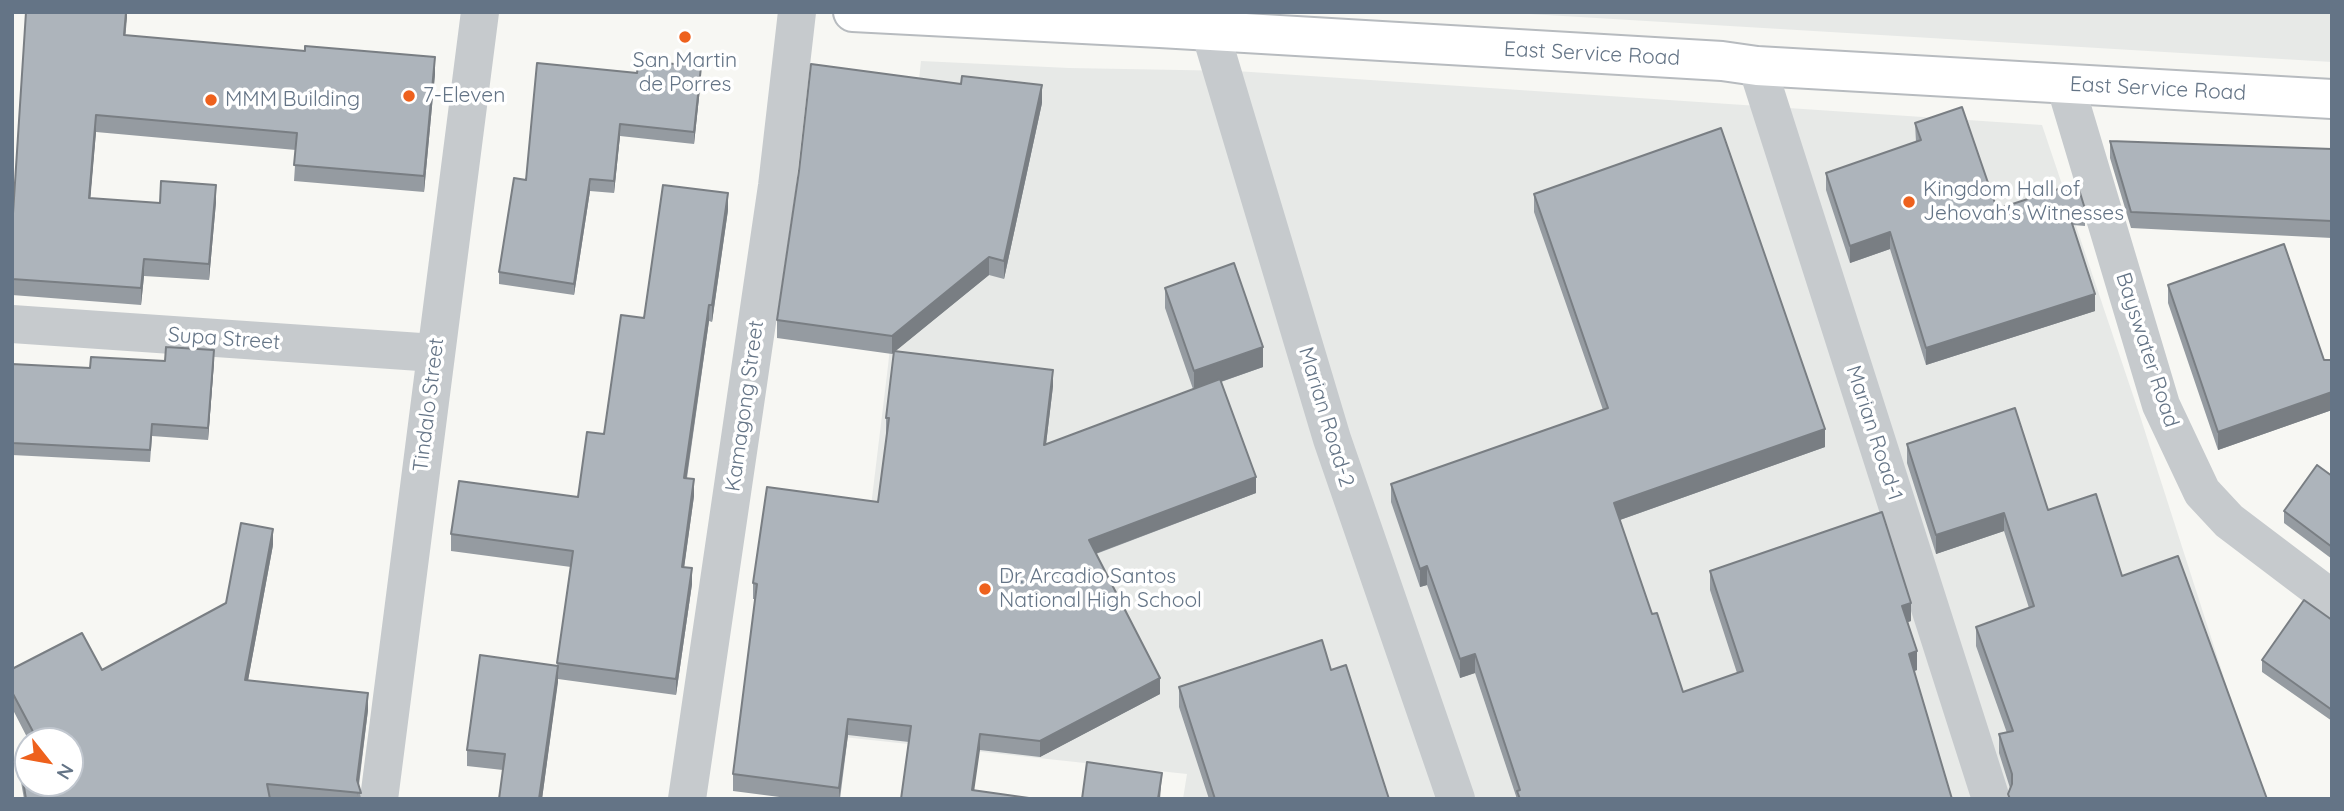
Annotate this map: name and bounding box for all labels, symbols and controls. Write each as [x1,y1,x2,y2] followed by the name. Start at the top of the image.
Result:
[677,29,693,45] marker: San Martin de Porres
[1503,37,1681,71] street label: East Service Road
[633,48,737,98] place label: San Martin de Porres
[2069,72,2247,106] street label: East Service Road
[423,83,505,109] place label: 7-Eleven
[225,87,360,113] place label: MMM Building
[401,88,417,104] marker: 7-Eleven
[203,92,219,108] marker: MMM Building
[1923,177,2124,227] place label: Kingdom Hall of Jehovah's Witnesses
[1901,194,1917,210] marker: Kingdom Hall of Jehovah's Witnesses
[2110,269,2184,431] street label: Bayswater Road
[721,319,769,493] street label: Kamagong Street
[167,323,281,355] street label: Supa Street
[408,336,450,474] street label: Tindalo Street
[1293,344,1359,490] street label: Marian Road-2
[1840,362,1908,504] street label: Marian Road-1
[999,564,1202,614] place label: Dr. Arcadio Santos National High School
[977,581,993,597] marker: Dr. Arcadio Santos National High School
[14,727,84,797] north arrow
[51,760,79,784] text: N

